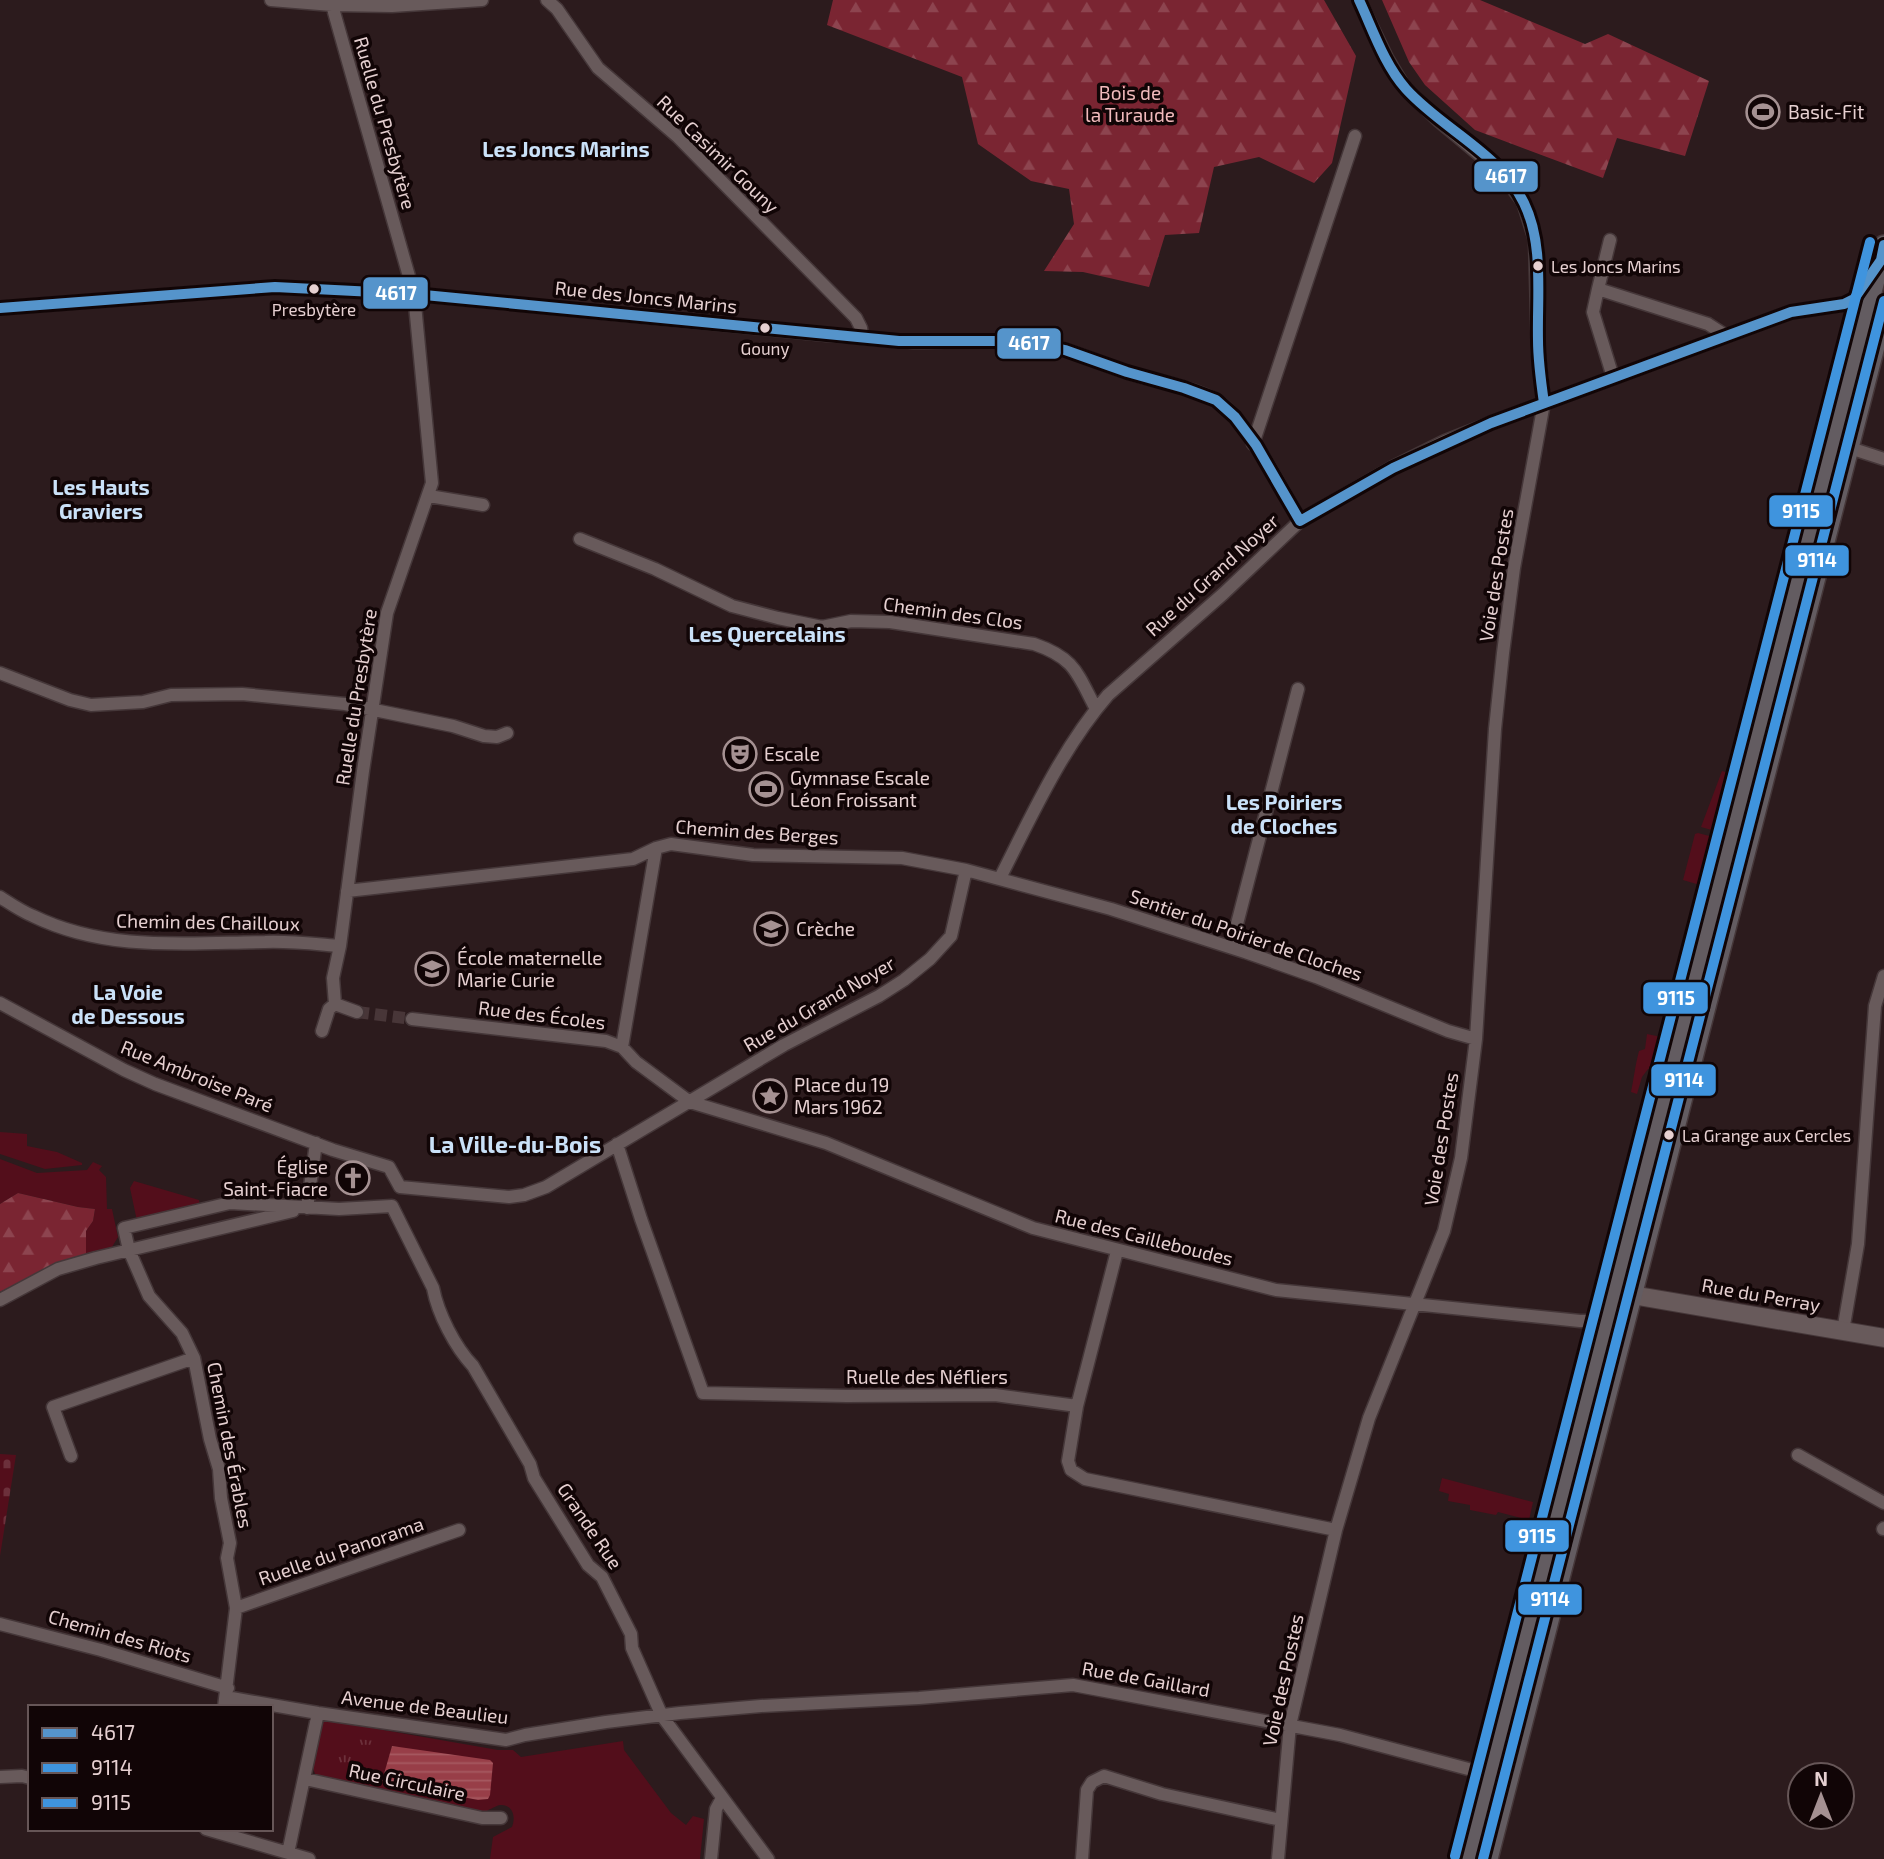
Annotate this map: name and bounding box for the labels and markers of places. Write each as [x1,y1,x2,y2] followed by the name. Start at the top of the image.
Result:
[1744,93,1782,131] sports icon: Basic-Fit
[1788,100,1864,123] place label: Basic-Fit
[1551,256,1681,276] place label: Les Joncs Marins
[1531,259,1545,273] marker: Les Joncs Marins
[307,282,321,296] marker: Presbytère
[272,299,356,320] place label: Presbytère
[758,321,772,335] marker: Gouny
[741,338,789,359] place label: Gouny
[721,735,759,773] theatre icon: Escale
[764,742,820,765] place label: Escale
[790,766,930,811] place label: Gymnase Escale Léon Froissant
[747,770,785,808] sports icon: Gymnase Escale Léon Froissant
[752,910,790,948] school or university icon: Crèche
[796,917,855,940] place label: Crèche
[457,946,603,991] place label: École maternelle Marie Curie
[413,950,451,988] school or university icon: École maternelle Marie Curie
[794,1073,889,1118] place label: Place du 19 Mars 1962
[751,1077,789,1115] place icon: Place du 19 Mars 1962
[1682,1125,1851,1146] place label: La Grange aux Cercles
[1662,1128,1676,1142] marker: La Grange aux Cercles
[223,1155,328,1200] place label: Église Saint-Fiacre
[334,1159,372,1197] church icon: Église Saint-Fiacre

